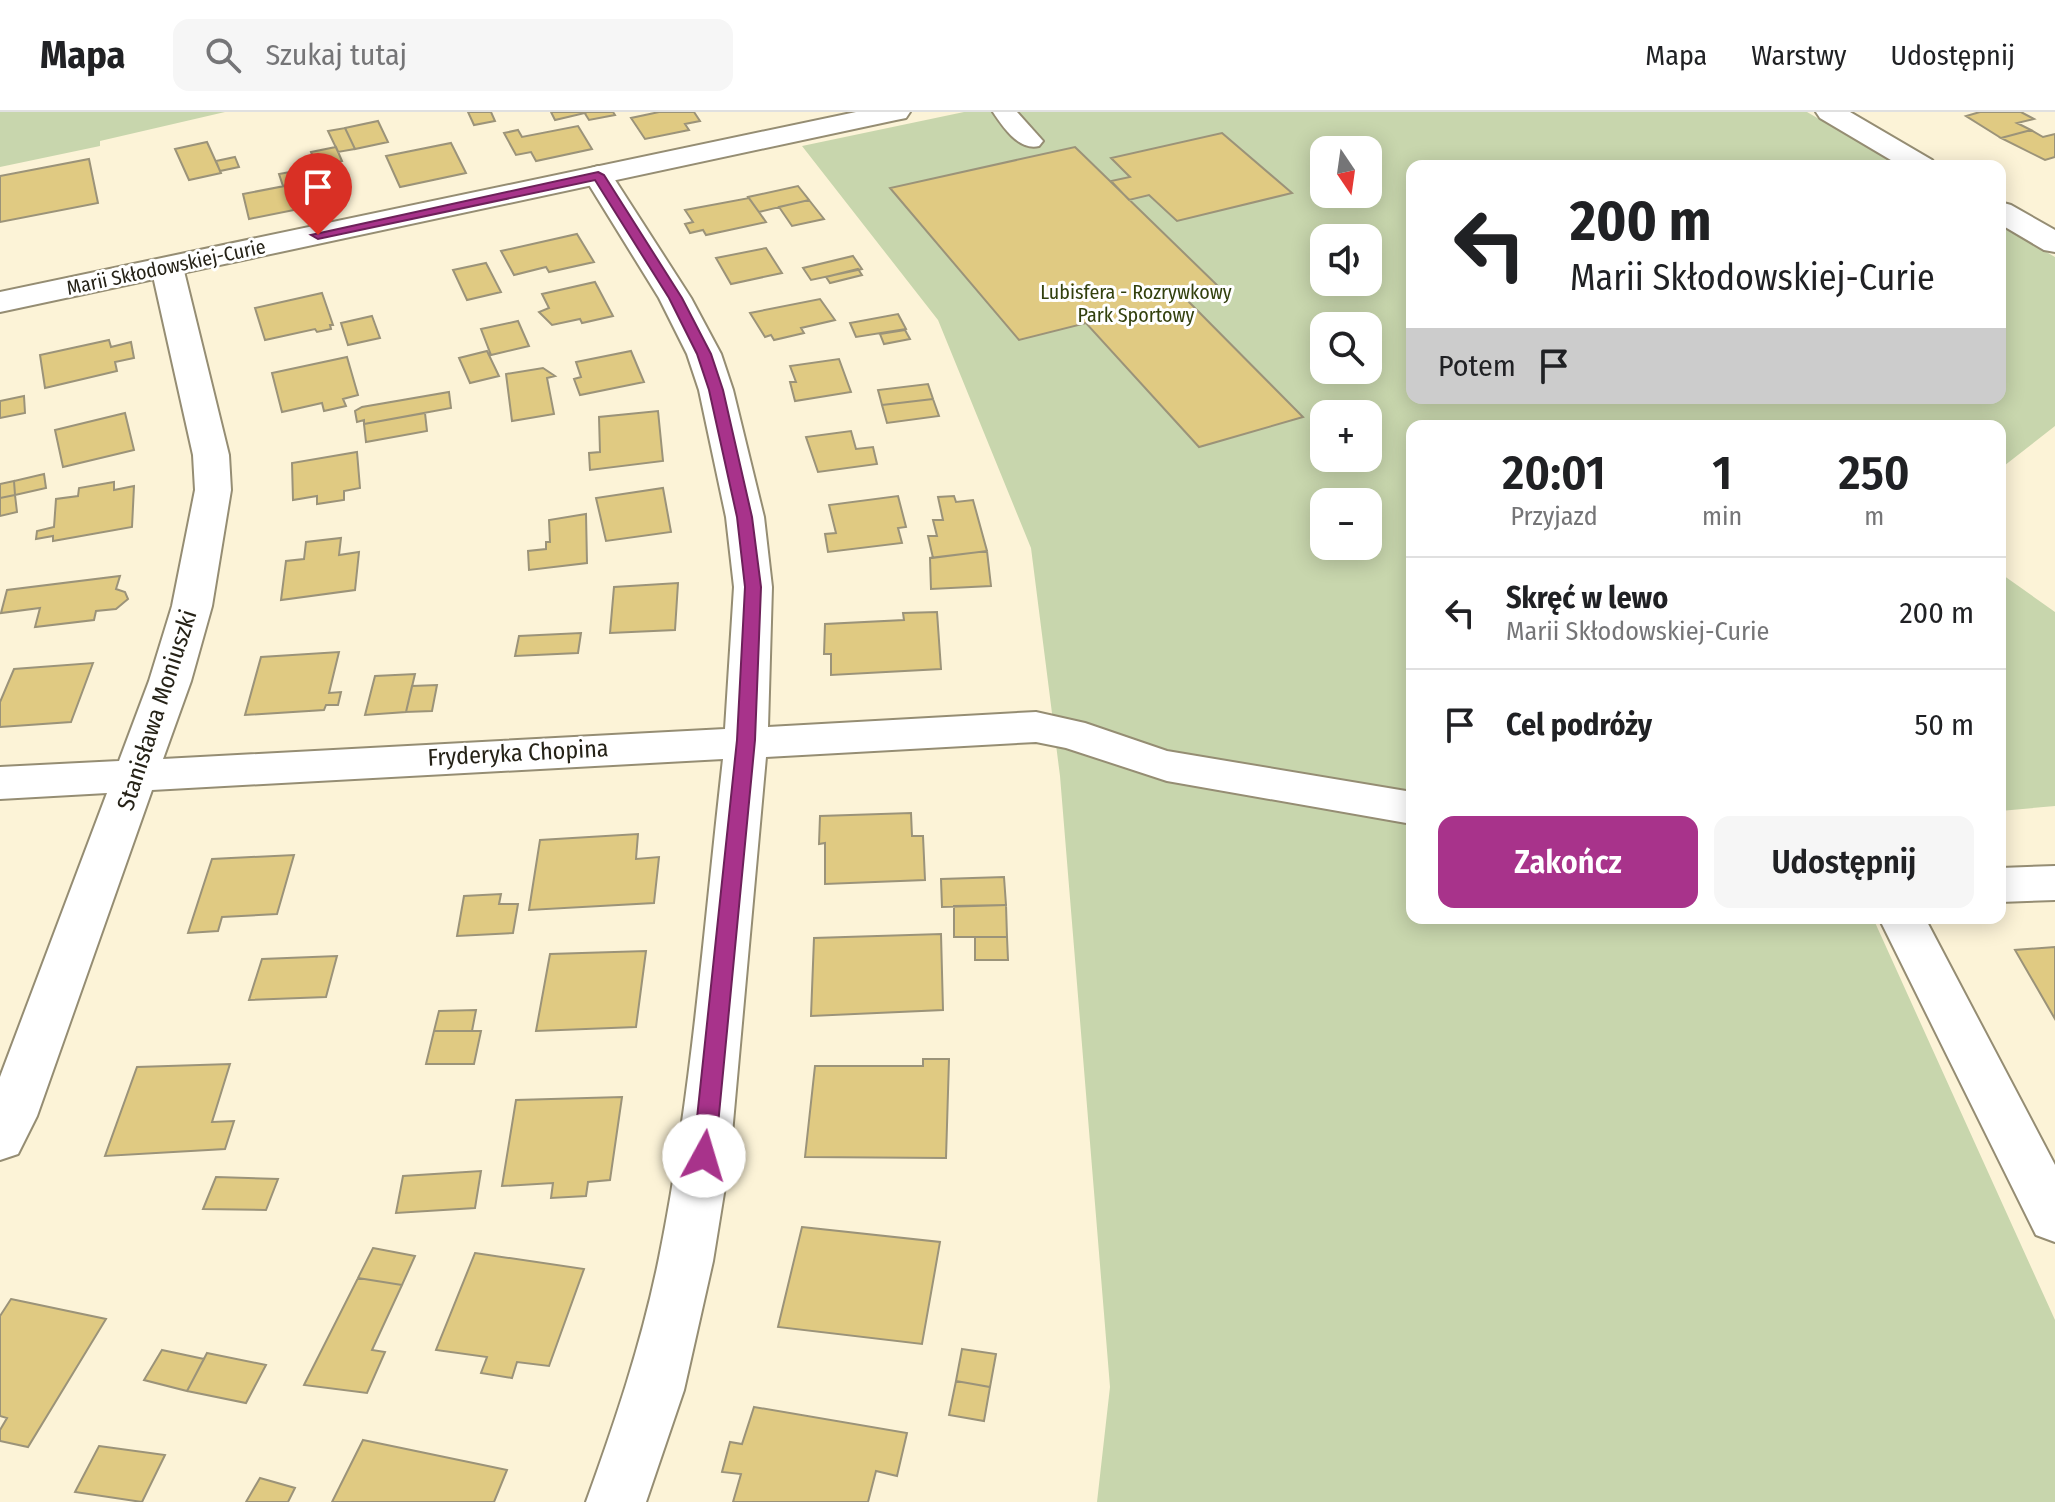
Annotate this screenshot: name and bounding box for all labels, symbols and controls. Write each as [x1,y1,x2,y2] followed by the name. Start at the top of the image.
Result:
[173,19,733,91] search box
[40,32,125,78] text: Mapa
[201,33,245,77] icon: search
[265,37,407,73] text: Szukaj tutaj
[1645,39,1707,72] text: Mapa
[1751,39,1847,72] text: Warstwy
[1891,39,2015,72] text: Udostępnij
[1310,136,1382,208] north arrow
[1310,136,1382,560] map controls
[284,153,352,235] pin
[296,165,340,209] icon: arrive
[1570,188,1711,255] text: 200 m
[1438,192,1542,296] icon: left
[1310,224,1382,296] button: sound
[64,234,268,300] street label: Marii Skłodowskiej-Curie
[1570,256,1935,300] text: Marii Skłodowskiej-Curie
[1040,280,1232,327] park label: Lubisfera - Rozrywkowy Park Sportowy
[1310,312,1382,384] button: search
[1532,344,1576,388] icon: arrive
[1438,348,1516,384] text: Potem
[1310,400,1382,472] button: +
[1502,444,1606,502] text: 20:01
[1712,444,1732,502] text: 1
[1839,444,1910,502] text: 250
[1310,488,1382,560] button: −
[1511,501,1598,532] text: Przyjazd
[1702,501,1742,532] text: min
[1864,501,1884,532] text: m
[1506,580,1668,616] text: Skręć w lewo
[1438,591,1482,635] icon: left
[1899,595,1974,631] text: 200 m
[111,606,203,814] street label: Stanisława Moniuszki
[1506,616,1769,647] text: Marii Skłodowskiej-Curie
[1438,703,1482,747] icon: arrive
[1506,707,1652,743] text: Cel podróży
[1914,707,1974,743] text: 50 m
[427,734,609,772] street label: Fryderyka Chopina
[1438,816,1698,908] button: Zakończ
[1714,816,1974,908] button: Udostępnij
[662,1114,746,1198] position arrow

